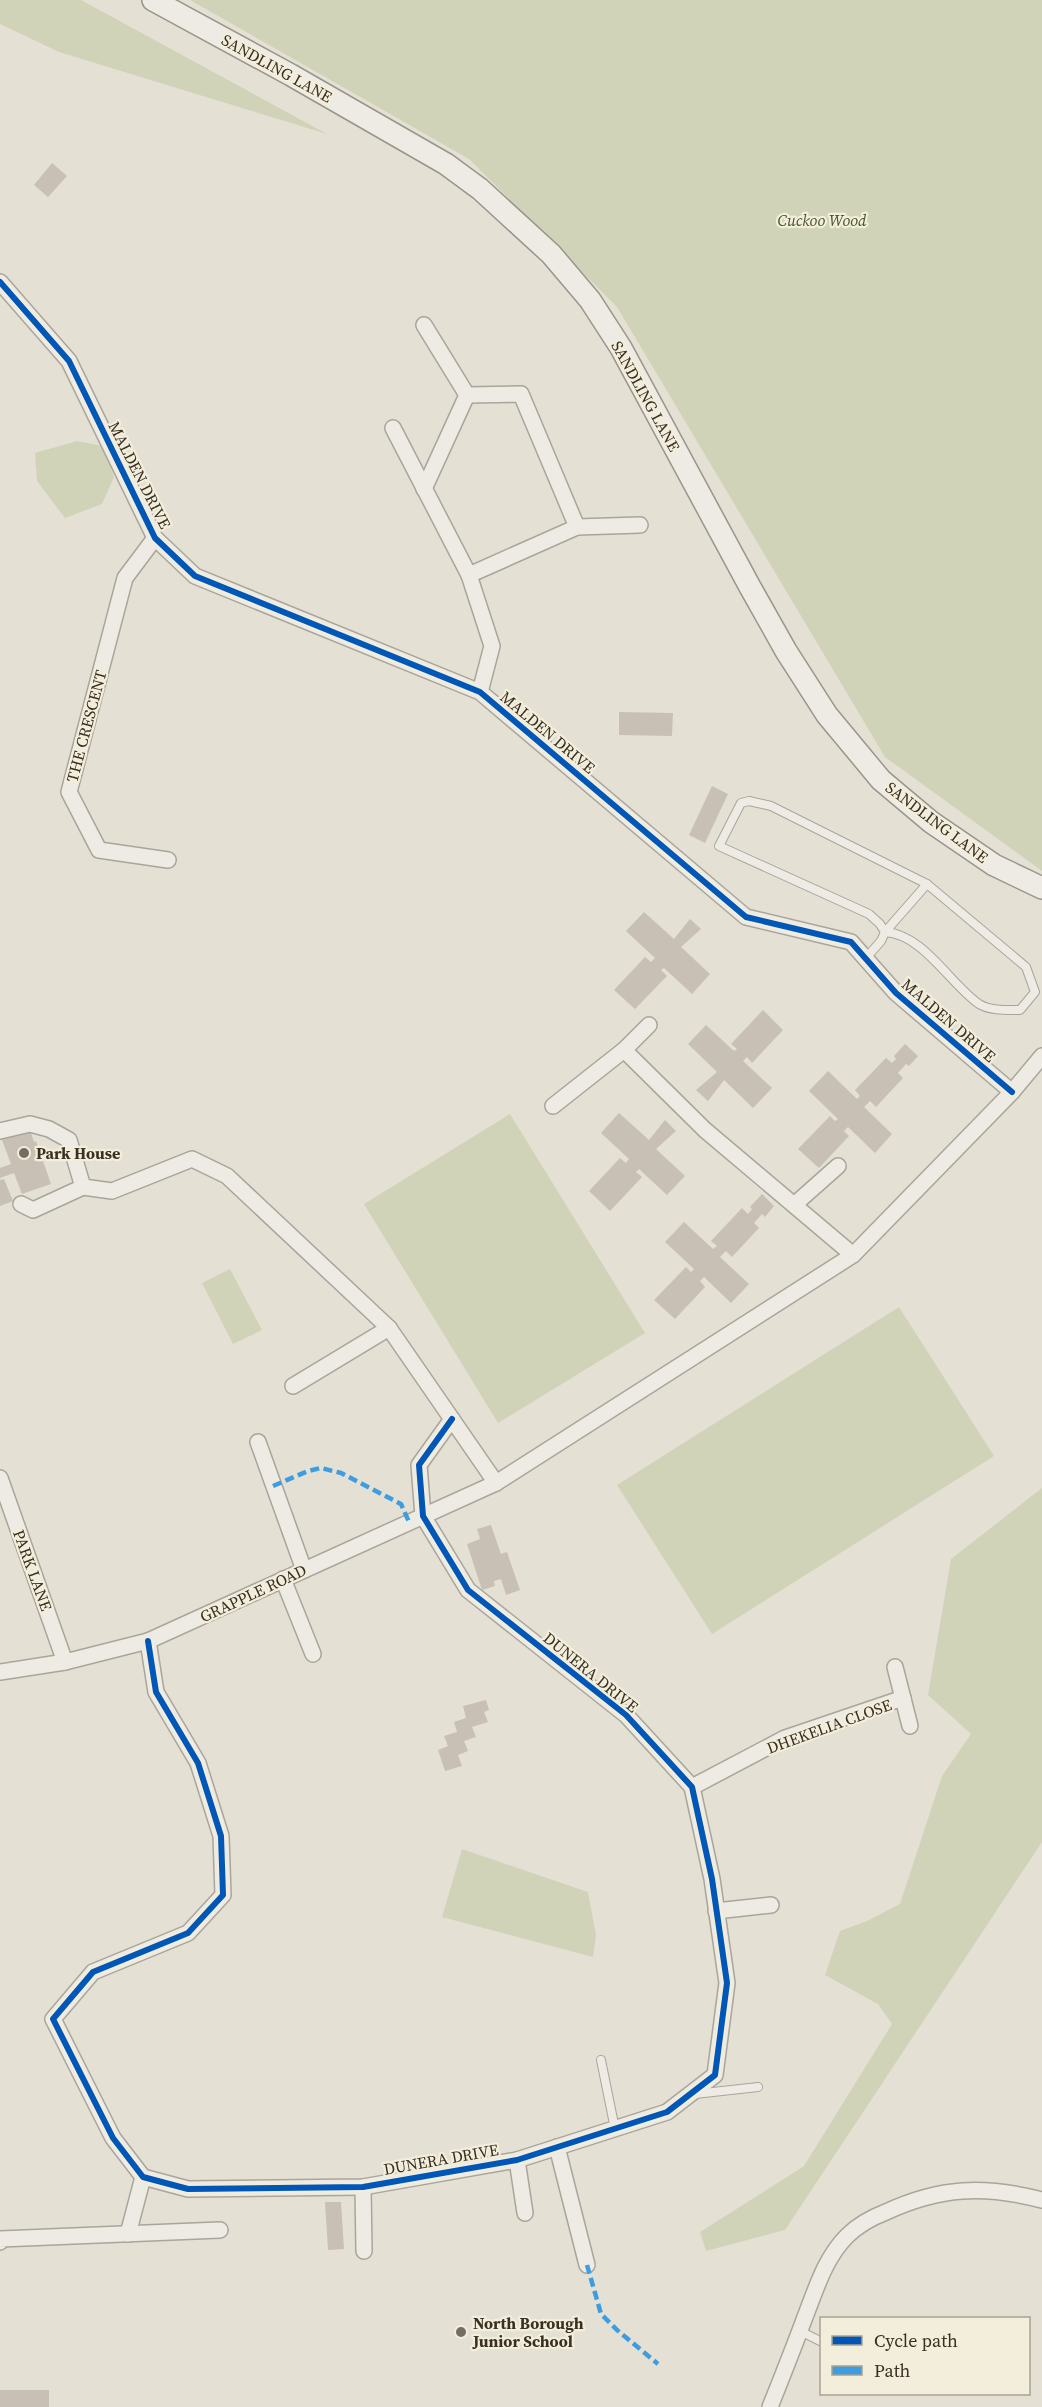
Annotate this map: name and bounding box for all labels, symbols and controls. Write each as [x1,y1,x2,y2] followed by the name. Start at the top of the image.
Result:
[218,28,337,108] street label: SANDLING LANE
[778,209,867,231] park label: Cuckoo Wood
[606,337,686,456] street label: SANDLING LANE
[103,418,177,533] street label: MALDEN DRIVE
[60,667,112,784] street label: THE CRESCENT
[496,686,600,779] street label: MALDEN DRIVE
[881,776,993,868] street label: SANDLING LANE
[897,973,1001,1067] street label: MALDEN DRIVE
[36,1142,120,1164] place label: Park House
[17,1146,31,1160] marker: Park House
[8,1526,58,1614] street label: PARK LANE
[196,1559,310,1627] street label: GRAPPLE ROAD
[539,1627,643,1717] street label: DUNERA DRIVE
[764,1693,895,1759] street label: DHEKELIA CLOSE
[382,2138,501,2180] street label: DUNERA DRIVE
[472,2312,584,2352] place label: North Borough Junior School
[820,2317,1030,2395] legend
[454,2325,468,2339] marker: North Borough Junior School
[874,2328,958,2353] text: Cycle path
[874,2358,911,2383] text: Path

